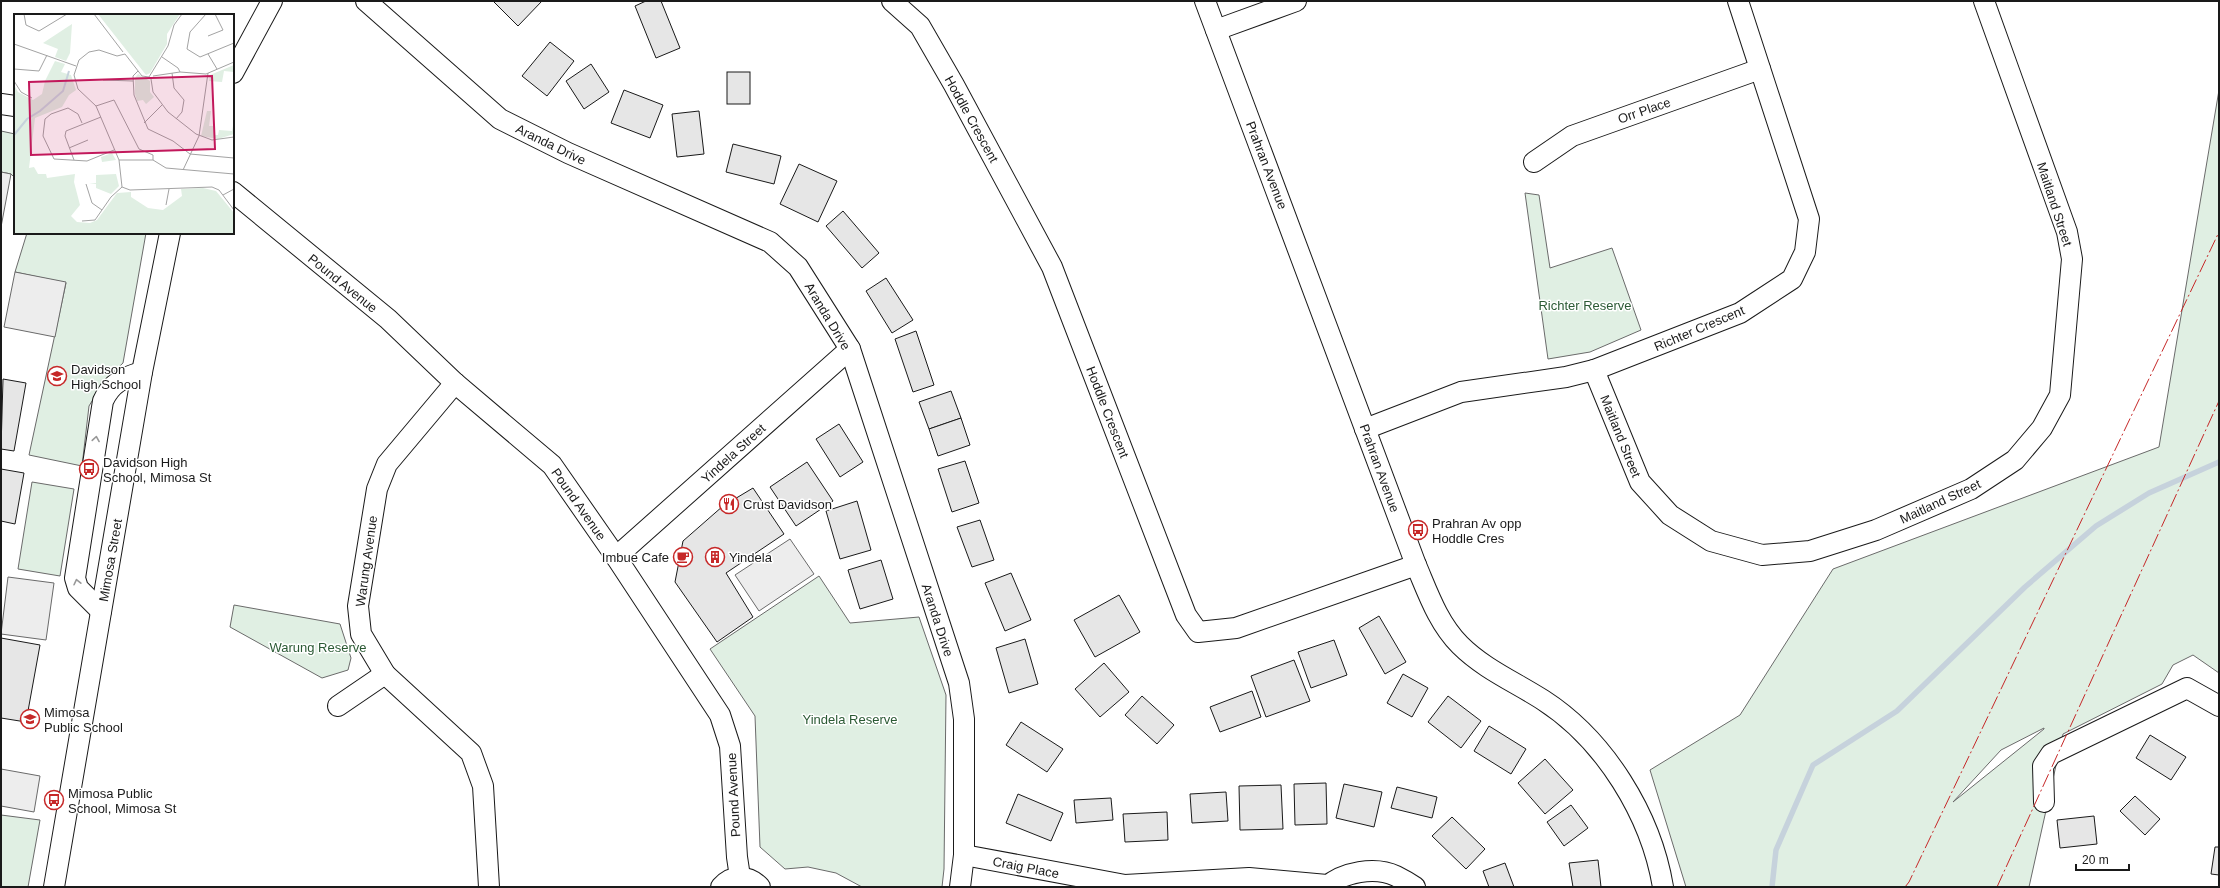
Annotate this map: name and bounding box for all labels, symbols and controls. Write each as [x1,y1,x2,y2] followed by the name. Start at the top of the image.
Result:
[14,14,234,234] inset map
[942,73,1002,166] street label: Hoddle Crescent
[1616,94,1673,127] street label: Orr Place
[1243,119,1290,211] street label: Prahran Avenue
[513,121,588,168] street label: Aranda Drive
[2034,160,2075,248] street label: Maitland Street
[305,251,380,316] street label: Pound Avenue
[802,280,854,353] street label: Aranda Drive
[1538,298,1632,313] park label: Richter Reserve
[1652,302,1747,354] street label: Richter Crescent
[71,362,141,392] place label: Davidson High School
[1083,364,1132,460] street label: Hoddle Crescent
[46,365,68,387] school or university icon: Davidson High School
[1597,393,1644,480] street label: Maitland Street
[698,420,769,486] street label: Yindela Street
[1357,422,1402,514] street label: Prahran Avenue
[91,436,100,442] one-way arrow
[103,455,212,485] place label: Davidson High School, Mimosa St
[78,458,100,480] bus stop icon: Davidson High School, Mimosa St
[548,465,609,543] street label: Pound Avenue
[1897,476,1983,527] street label: Maitland Street
[718,493,740,515] restaurant icon: Crust Davidson
[743,497,832,512] place label: Crust Davidson
[353,515,380,608] street label: Warung Avenue
[1432,516,1521,546] place label: Prahran Av opp Hoddle Cres
[96,517,125,603] street label: Mimosa Street
[1407,519,1429,541] bus stop icon: Prahran Av opp Hoddle Cres
[672,546,694,568] cafe icon: Imbue Cafe
[704,546,726,568] building icon: Yindela
[602,550,669,565] place label: Imbue Cafe
[729,550,773,565] place label: Yindela
[74,578,82,585] one-way arrow
[919,582,956,659] street label: Aranda Drive
[269,640,367,655] park label: Warung Reserve
[44,705,123,735] place label: Mimosa Public School
[19,708,41,730] school or university icon: Mimosa Public School
[803,712,897,727] park label: Yindela Reserve
[724,752,743,837] street label: Pound Avenue
[68,786,177,816] place label: Mimosa Public School, Mimosa St
[43,789,65,811] bus stop icon: Mimosa Public School, Mimosa St
[2076,846,2129,872] scale bar
[2082,853,2109,867] text: 20 m
[991,854,1060,881] street label: Craig Place

